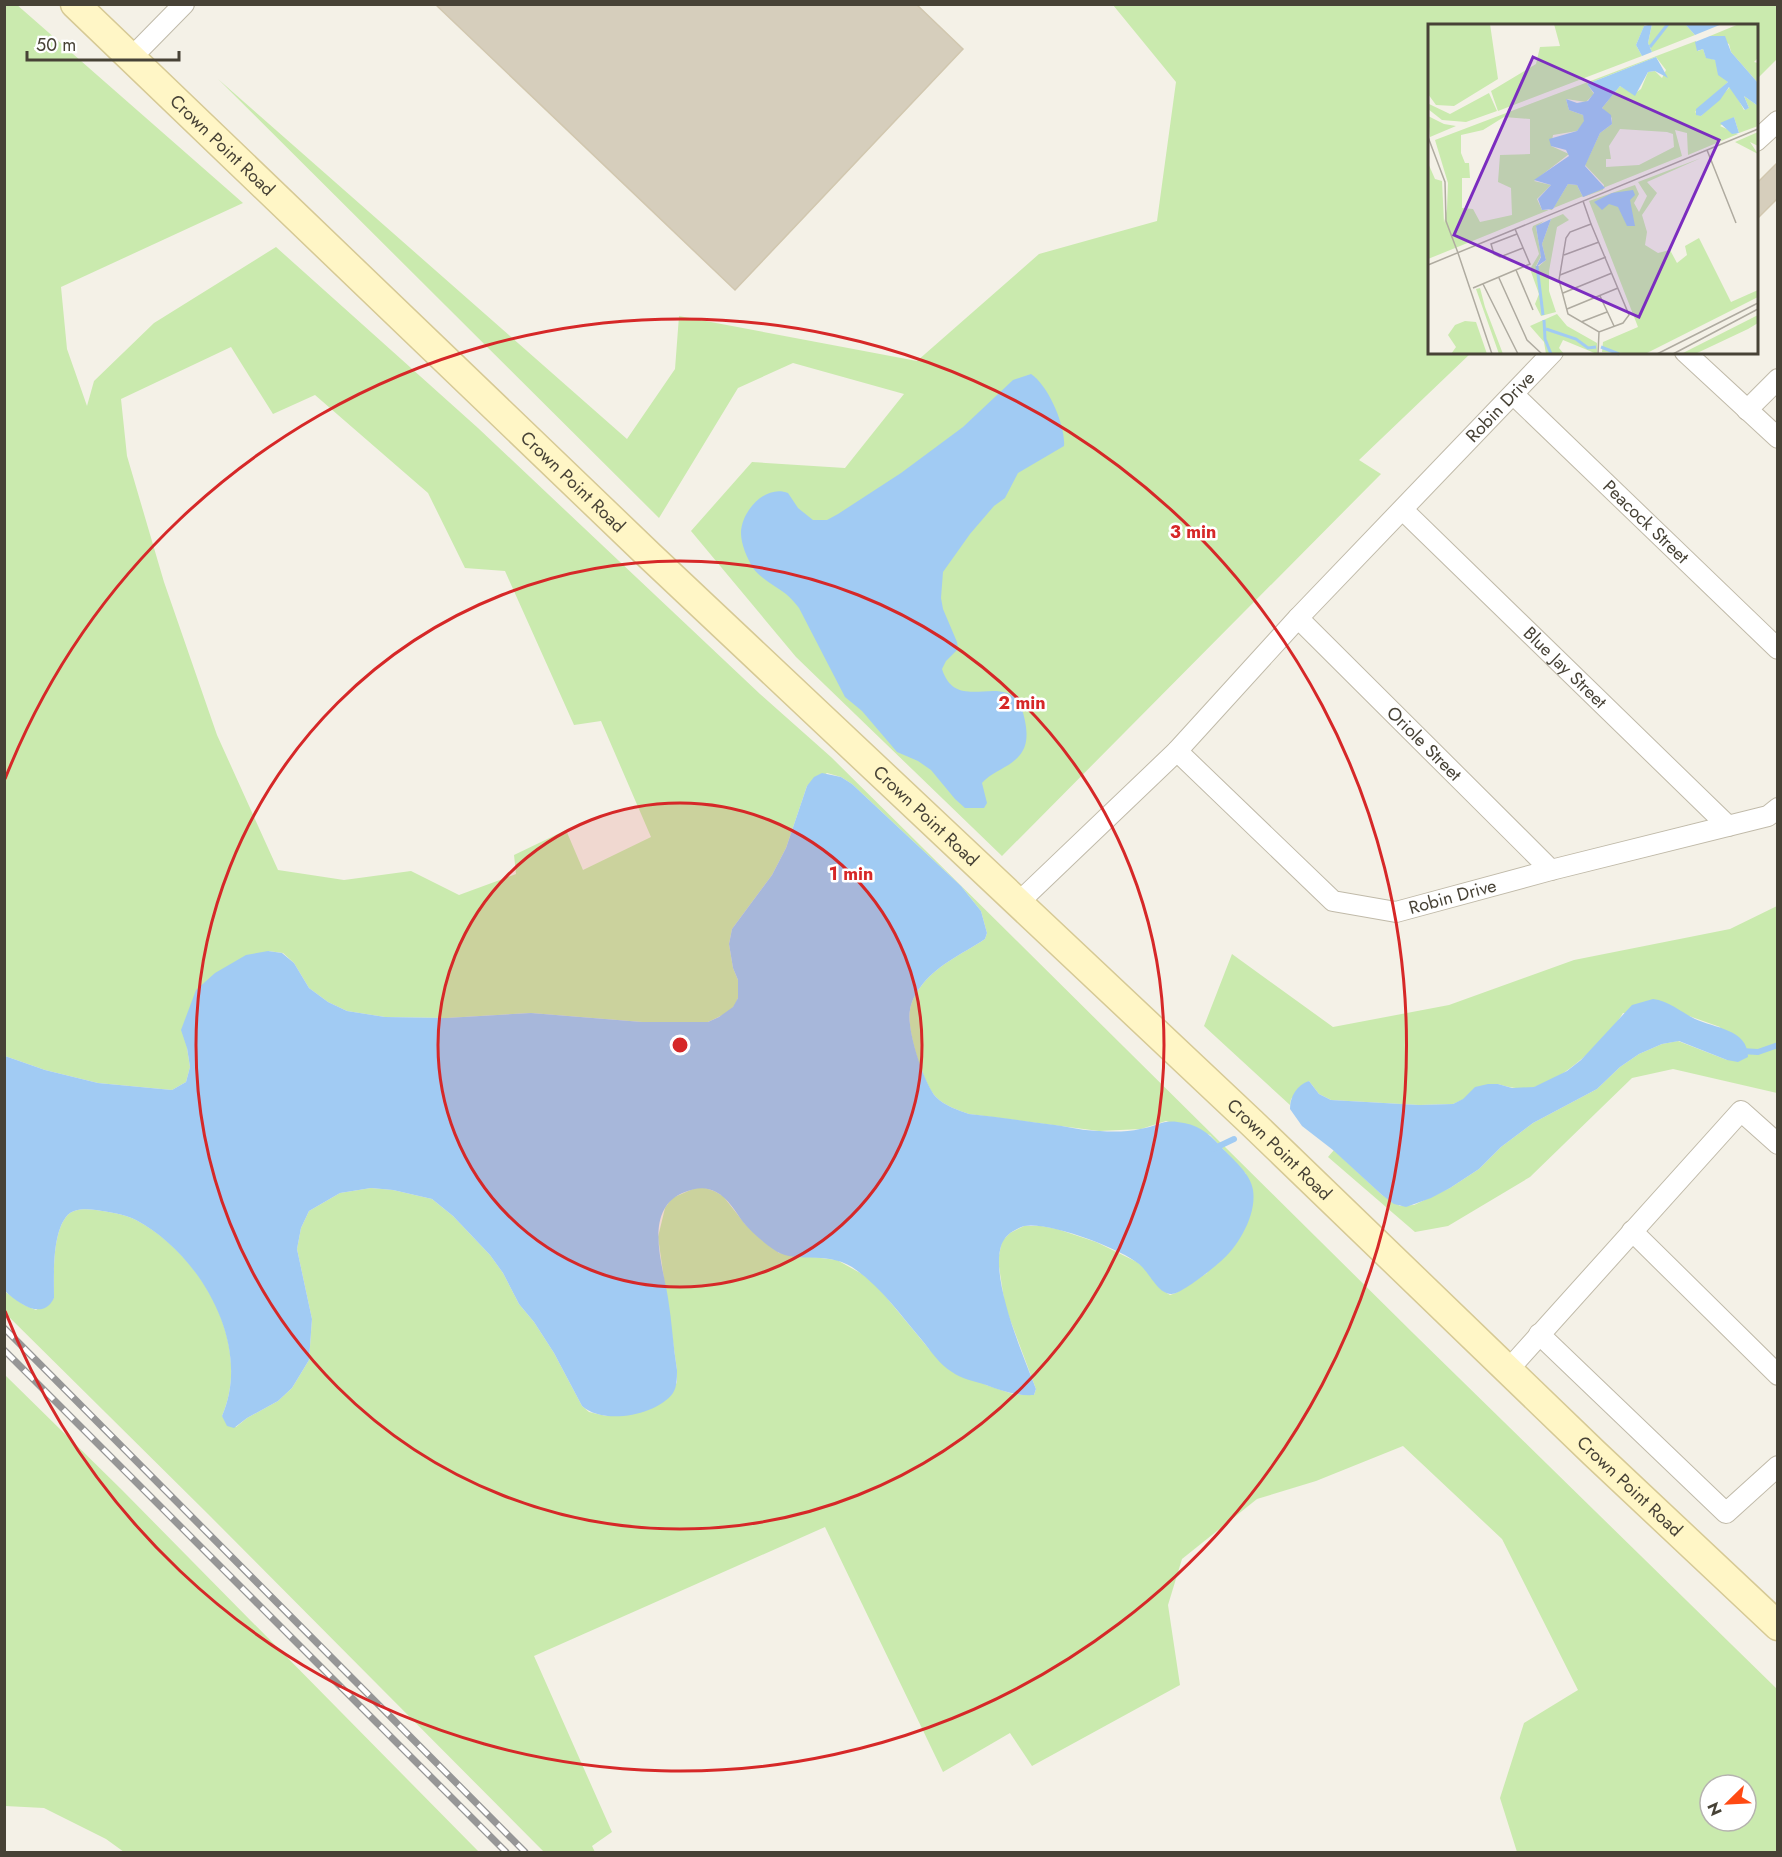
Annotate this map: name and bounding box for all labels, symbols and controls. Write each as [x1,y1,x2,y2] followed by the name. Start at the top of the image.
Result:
[27,24,178,62] scale bar
[1428,24,1758,354] inset map
[36,32,76,58] text: 50 m
[164,89,281,202] street label: Crown Point Road
[1460,366,1541,448] street label: Robin Drive
[514,425,631,539] street label: Crown Point Road
[1597,474,1695,570] street label: Peacock Street
[1170,519,1216,545] text: 3 min
[1517,621,1613,715] street label: Blue Jay Street
[998,690,1046,716] text: 2 min
[1381,700,1468,787] street label: Oriole Street
[867,759,985,872] street label: Crown Point Road
[829,861,873,887] text: 1 min
[1406,872,1499,921] street label: Robin Drive
[670,1035,690,1055] centre of rings
[1221,1093,1338,1206] street label: Crown Point Road
[1571,1430,1688,1543] street label: Crown Point Road
[1698,1773,1758,1833] north arrow
[1702,1798,1728,1819] text: N

